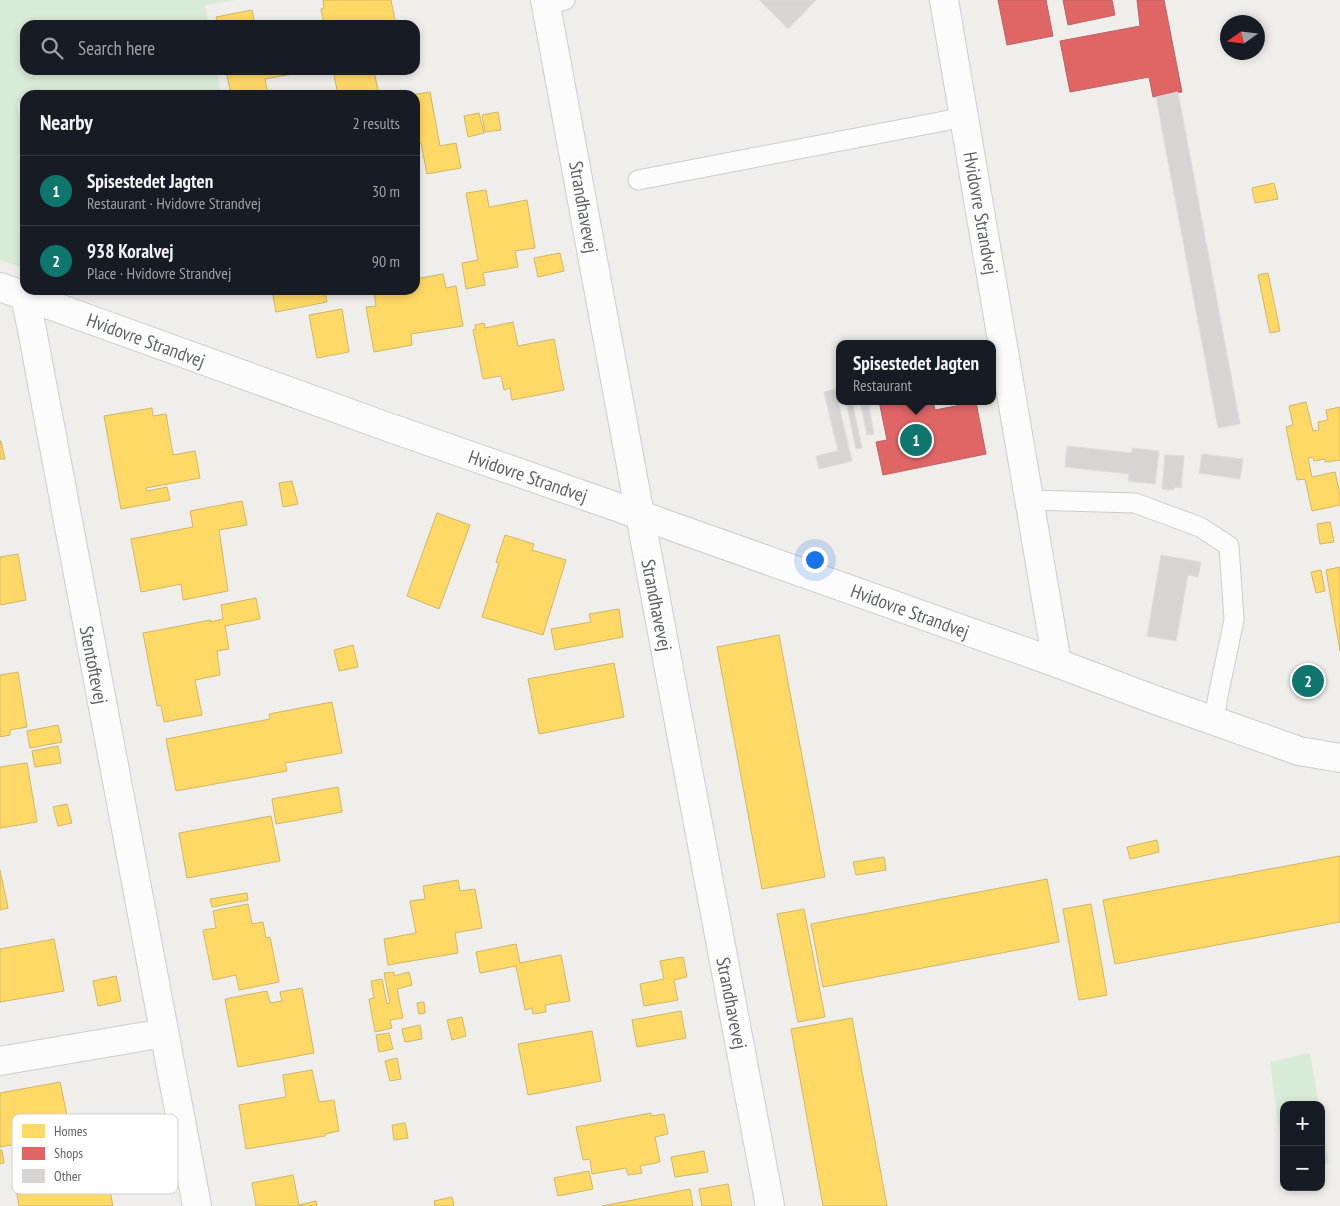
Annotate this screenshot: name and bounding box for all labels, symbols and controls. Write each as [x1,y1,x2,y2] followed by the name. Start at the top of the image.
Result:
[1220,15,1265,60] north arrow
[20,20,420,75] search box
[38,34,66,62] icon: search
[78,36,155,60] text: Search here
[40,109,93,136] text: Nearby
[353,113,400,133] text: 2 results
[958,150,1004,276] street label: Hvidovre Strandvej
[564,159,604,255] street label: Strandhavevej
[87,169,213,193] text: Spisestedet Jagten
[52,181,60,201] text: 1
[372,181,400,201] text: 30 m
[87,193,261,213] text: Restaurant · Hvidovre Strandvej
[87,239,174,263] text: 938 Koralvej
[52,251,60,271] text: 2
[372,251,400,271] text: 90 m
[87,263,231,283] text: Place · Hvidovre Strandvej
[83,307,209,373] street label: Hvidovre Strandvej
[836,340,996,405] popup
[853,351,979,375] text: Spisestedet Jagten
[853,375,912,395] text: Restaurant
[900,421,932,459] pin: 1
[465,444,591,508] street label: Hvidovre Strandvej
[802,547,828,573] your location
[636,557,678,653] street label: Strandhavevej
[847,578,973,644] street label: Hvidovre Strandvej
[75,624,113,706] street label: Stentoftevej
[1292,662,1324,700] pin: 2
[711,955,753,1051] street label: Strandhavevej
[1280,1101,1325,1191] map controls
[1280,1101,1325,1146] button: +
[12,1114,178,1194] legend
[54,1122,87,1140] text: Homes
[54,1144,83,1162] text: Shops
[1280,1146,1325,1191] button: −
[54,1167,81,1185] text: Other

